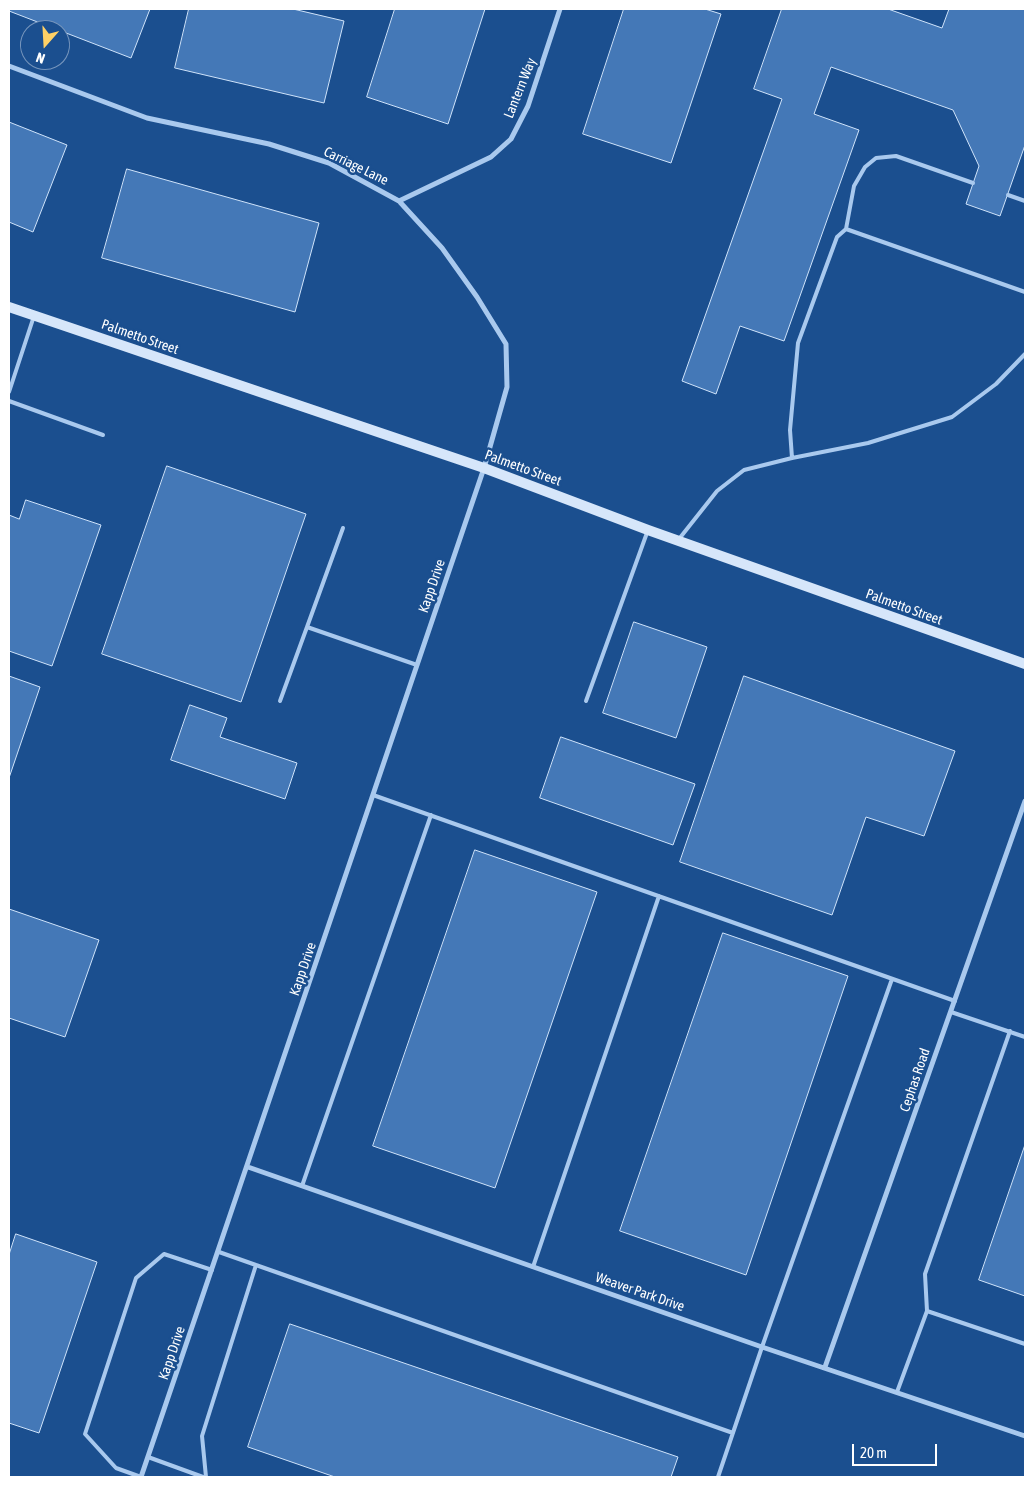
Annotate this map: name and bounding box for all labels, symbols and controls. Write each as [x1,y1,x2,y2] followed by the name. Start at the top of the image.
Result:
[20,20,70,70] north arrow
[34,49,47,67] text: N
[500,55,540,121] street label: Lantern Way
[321,143,391,189] street label: Carriage Lane
[99,316,181,358] street label: Palmetto Street
[482,446,564,490] street label: Palmetto Street
[415,557,449,615] street label: Kapp Drive
[863,585,945,629] street label: Palmetto Street
[286,940,320,998] street label: Kapp Drive
[896,1046,934,1114] street label: Cephas Road
[593,1269,687,1315] street label: Weaver Park Drive
[155,1324,189,1382] street label: Kapp Drive
[854,1434,939,1466] scale bar
[860,1444,887,1461] text: 20 m

